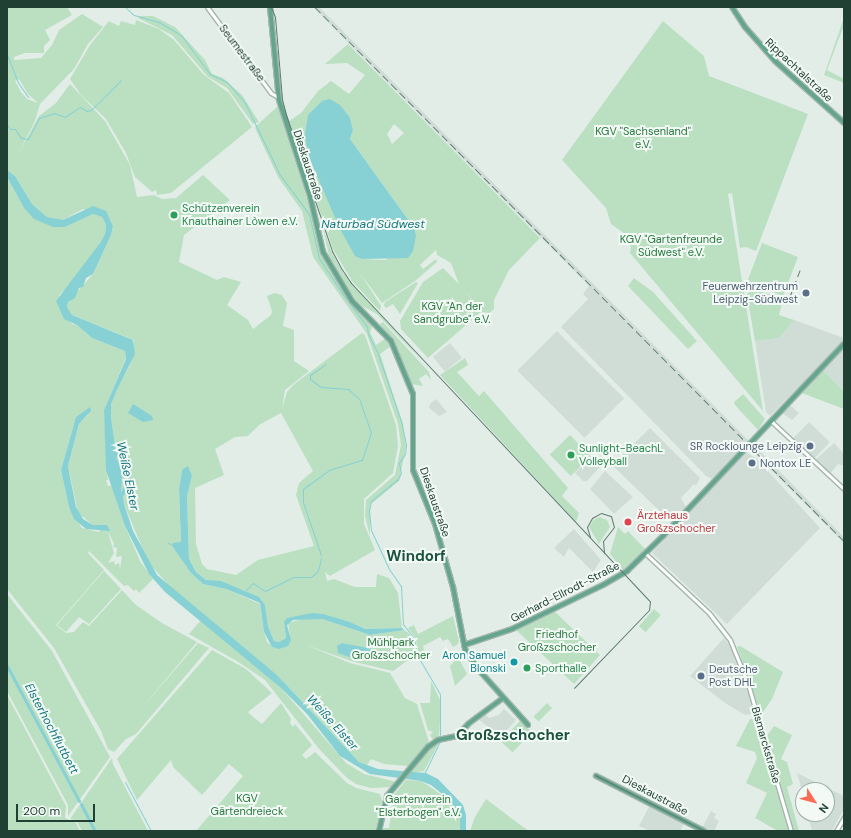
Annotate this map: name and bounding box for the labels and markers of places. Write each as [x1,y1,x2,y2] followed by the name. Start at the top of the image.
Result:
[182,202,298,228] place label: Schützenverein Knauthainer Lòwen e.V.
[169,210,179,220] marker: Schützenverein Knauthainer Lòwen e.V.
[703,280,798,306] place label: Feuerwehrzentrum Leipzig-Südwest
[801,288,811,298] marker: Feuerwehrzentrum Leipzig-Südwest
[690,439,802,453] place label: SR Rocklounge Leipzig
[805,441,815,451] marker: SR Rocklounge Leipzig
[579,442,663,468] place label: Sunlight-BeachL Volleyball
[566,450,576,460] marker: Sunlight-BeachL Volleyball
[760,456,811,470] place label: Nontox LE
[747,458,757,468] marker: Nontox LE
[637,509,716,535] place label: Ärztehaus Großzschocher
[622,516,634,528] marker: Ärztehaus Großzschocher
[442,649,506,675] place label: Aron Samuel Blonski
[509,657,519,667] marker: Aron Samuel Blonski
[535,661,587,675] place label: Sporthalle
[522,663,532,673] marker: Sporthalle
[709,663,758,689] place label: Deutsche Post DHL
[696,671,706,681] marker: Deutsche Post DHL

